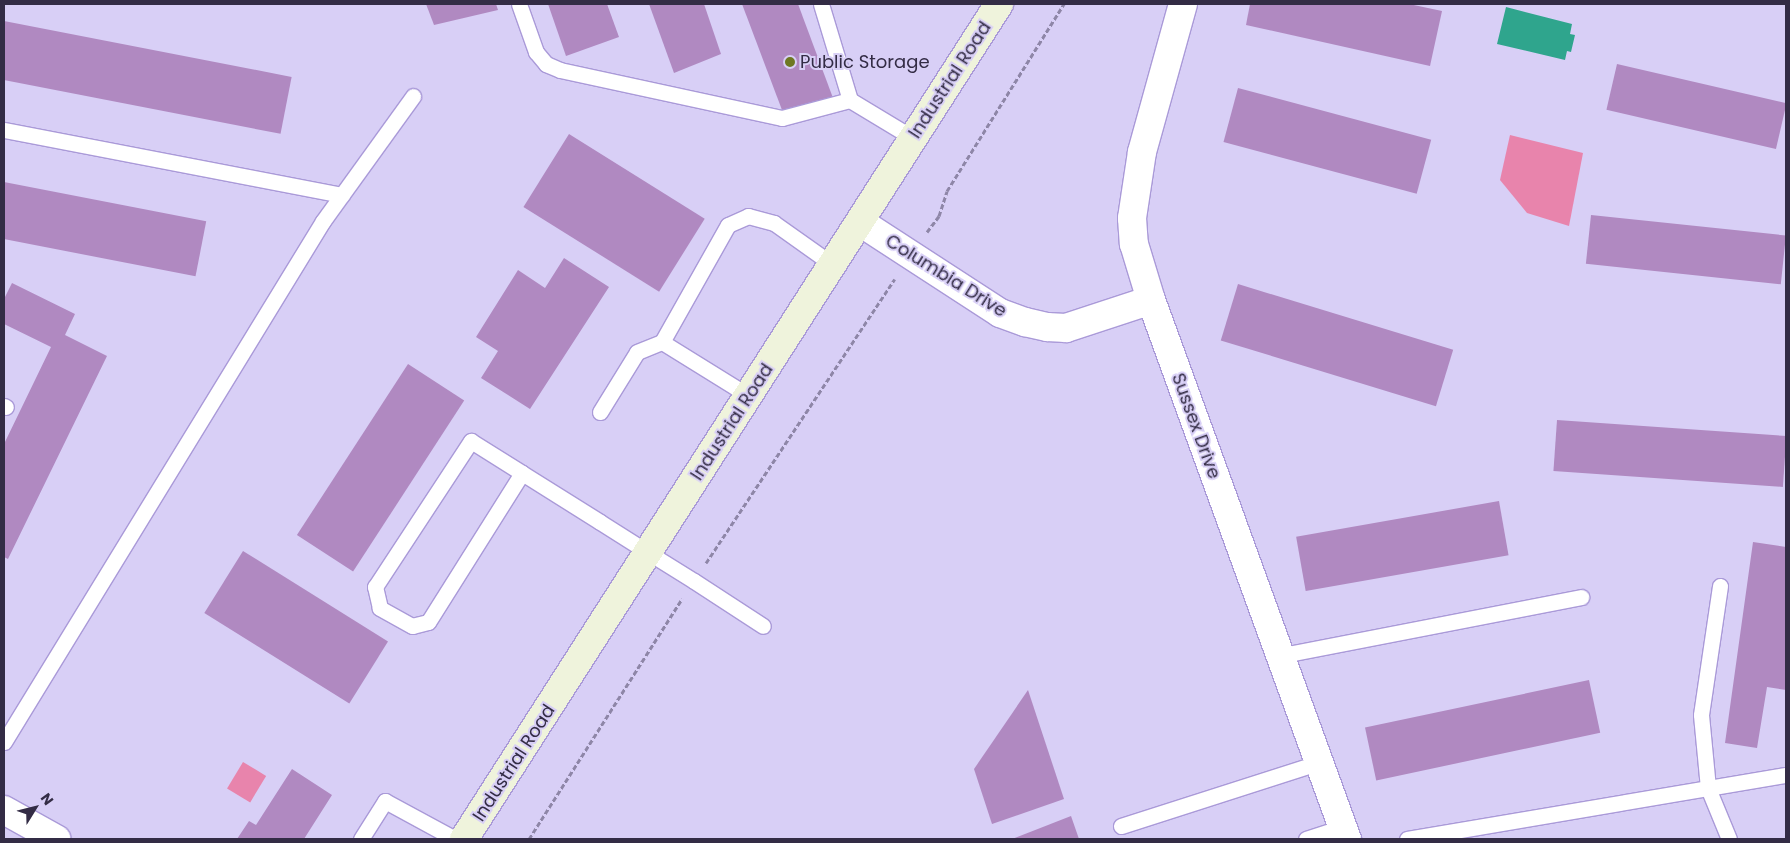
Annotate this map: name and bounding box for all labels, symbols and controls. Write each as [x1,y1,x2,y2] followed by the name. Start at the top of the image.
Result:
[904,18,996,142] street label: Industrial Road
[800,51,930,73] place label: Public Storage
[784,56,796,68] marker: Public Storage
[882,230,1010,322] street label: Columbia Drive
[686,360,778,484] street label: Industrial Road
[1167,370,1225,482] street label: Sussex Drive
[468,701,560,825] street label: Industrial Road
[10,783,60,833] north arrow
[36,789,58,809] text: N

